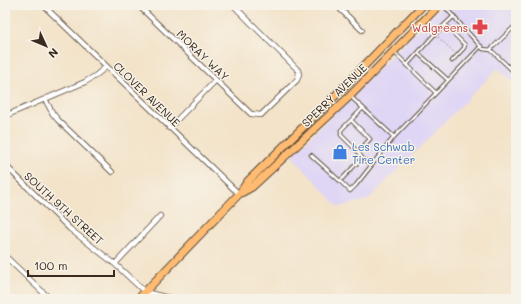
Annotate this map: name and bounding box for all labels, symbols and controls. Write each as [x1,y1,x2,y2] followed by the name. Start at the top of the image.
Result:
[471,18,489,36] pharmacy icon: Walgreens
[412,20,468,35] place label: Walgreens
[26,26,66,66] north arrow
[174,26,232,84] street label: MORAY WAY
[45,45,62,62] text: N
[110,58,184,130] street label: CLOVER AVENUE
[298,60,370,130] street label: SPERRY AVENUE
[352,139,415,167] place label: Les Schwab Tire Center
[331,143,349,161] shop icon: Les Schwab Tire Center
[21,168,107,248] street label: SOUTH 9TH STREET
[28,252,114,278] scale bar
[34,257,68,273] text: 100 m

